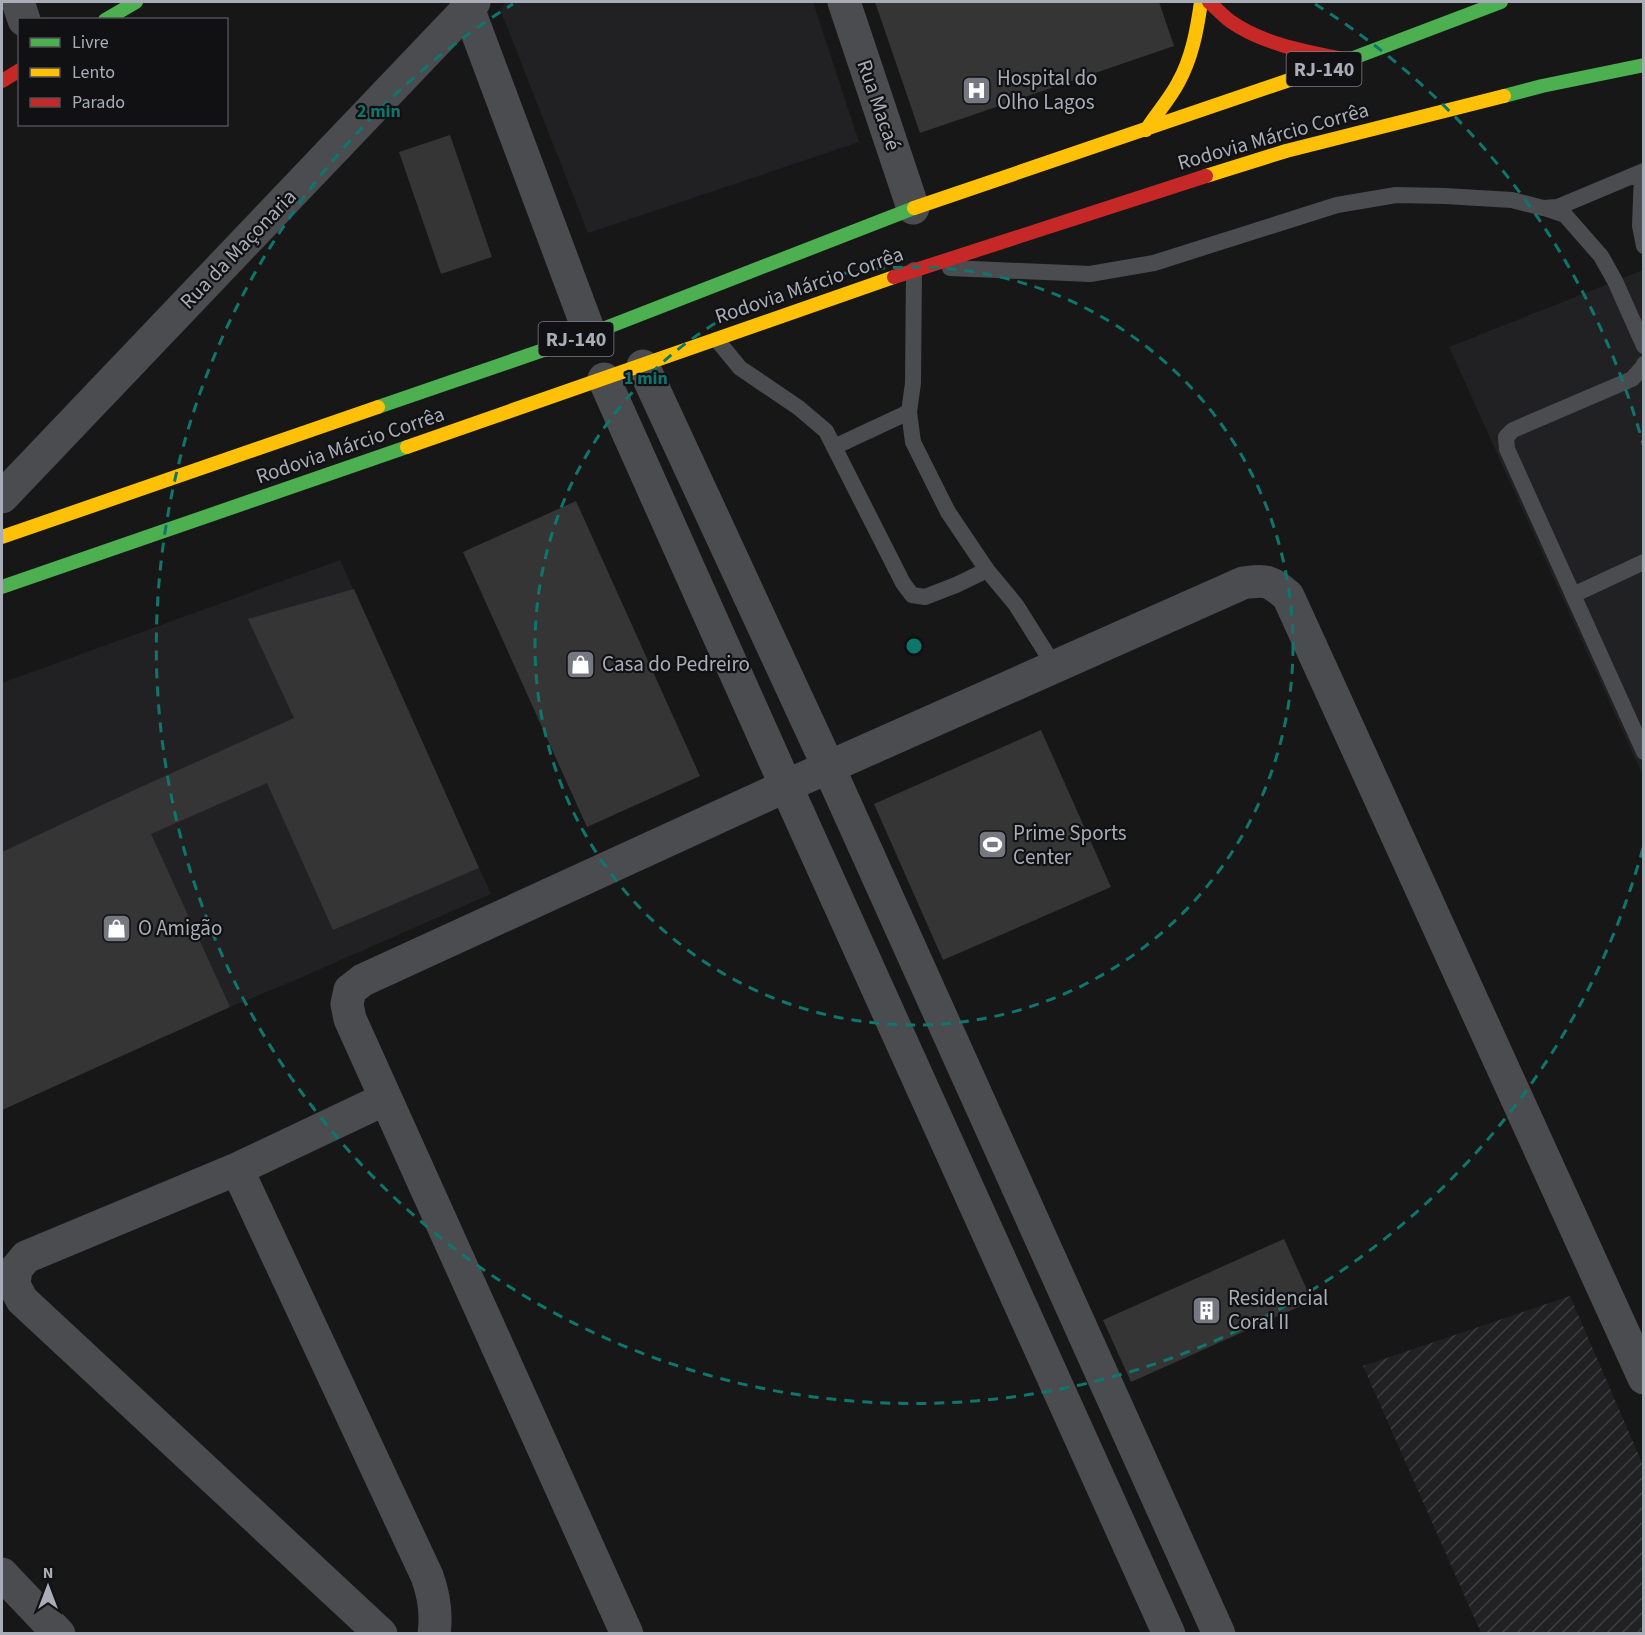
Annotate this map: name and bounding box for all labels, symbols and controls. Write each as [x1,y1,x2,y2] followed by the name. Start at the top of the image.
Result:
[18,18,228,126] legend
[72,30,109,55] text: Livre
[1286,52,1362,86] road number: RJ-140
[849,55,909,155] street label: Rua Macaé
[72,60,115,85] text: Lento
[997,63,1097,117] place label: Hospital do Olho Lagos
[960,74,992,106] hospital icon: Hospital do Olho Lagos
[72,90,125,115] text: Parado
[1174,94,1372,178] street label: Rodovia Márcio Corrêa
[357,99,401,124] text: 2 min
[173,182,303,316] street label: Rua da Maçonaria
[711,239,907,331] street label: Rodovia Márcio Corrêa
[538,322,614,356] road number: RJ-140
[624,366,668,391] text: 1 min
[252,399,448,491] street label: Rodovia Márcio Corrêa
[904,636,924,656] centre of rings
[565,648,597,680] shop icon: Casa do Pedreiro
[602,649,750,679] place label: Casa do Pedreiro
[1013,818,1127,872] place label: Prime Sports Center
[976,829,1008,861] sports icon: Prime Sports Center
[101,912,133,944] shop icon: O Amigão
[138,913,222,943] place label: O Amigão
[1228,1283,1328,1337] place label: Residencial Coral II
[1191,1294,1223,1326] building icon: Residencial Coral II
[18,1557,78,1617] north arrow
[43,1562,53,1584] text: N

